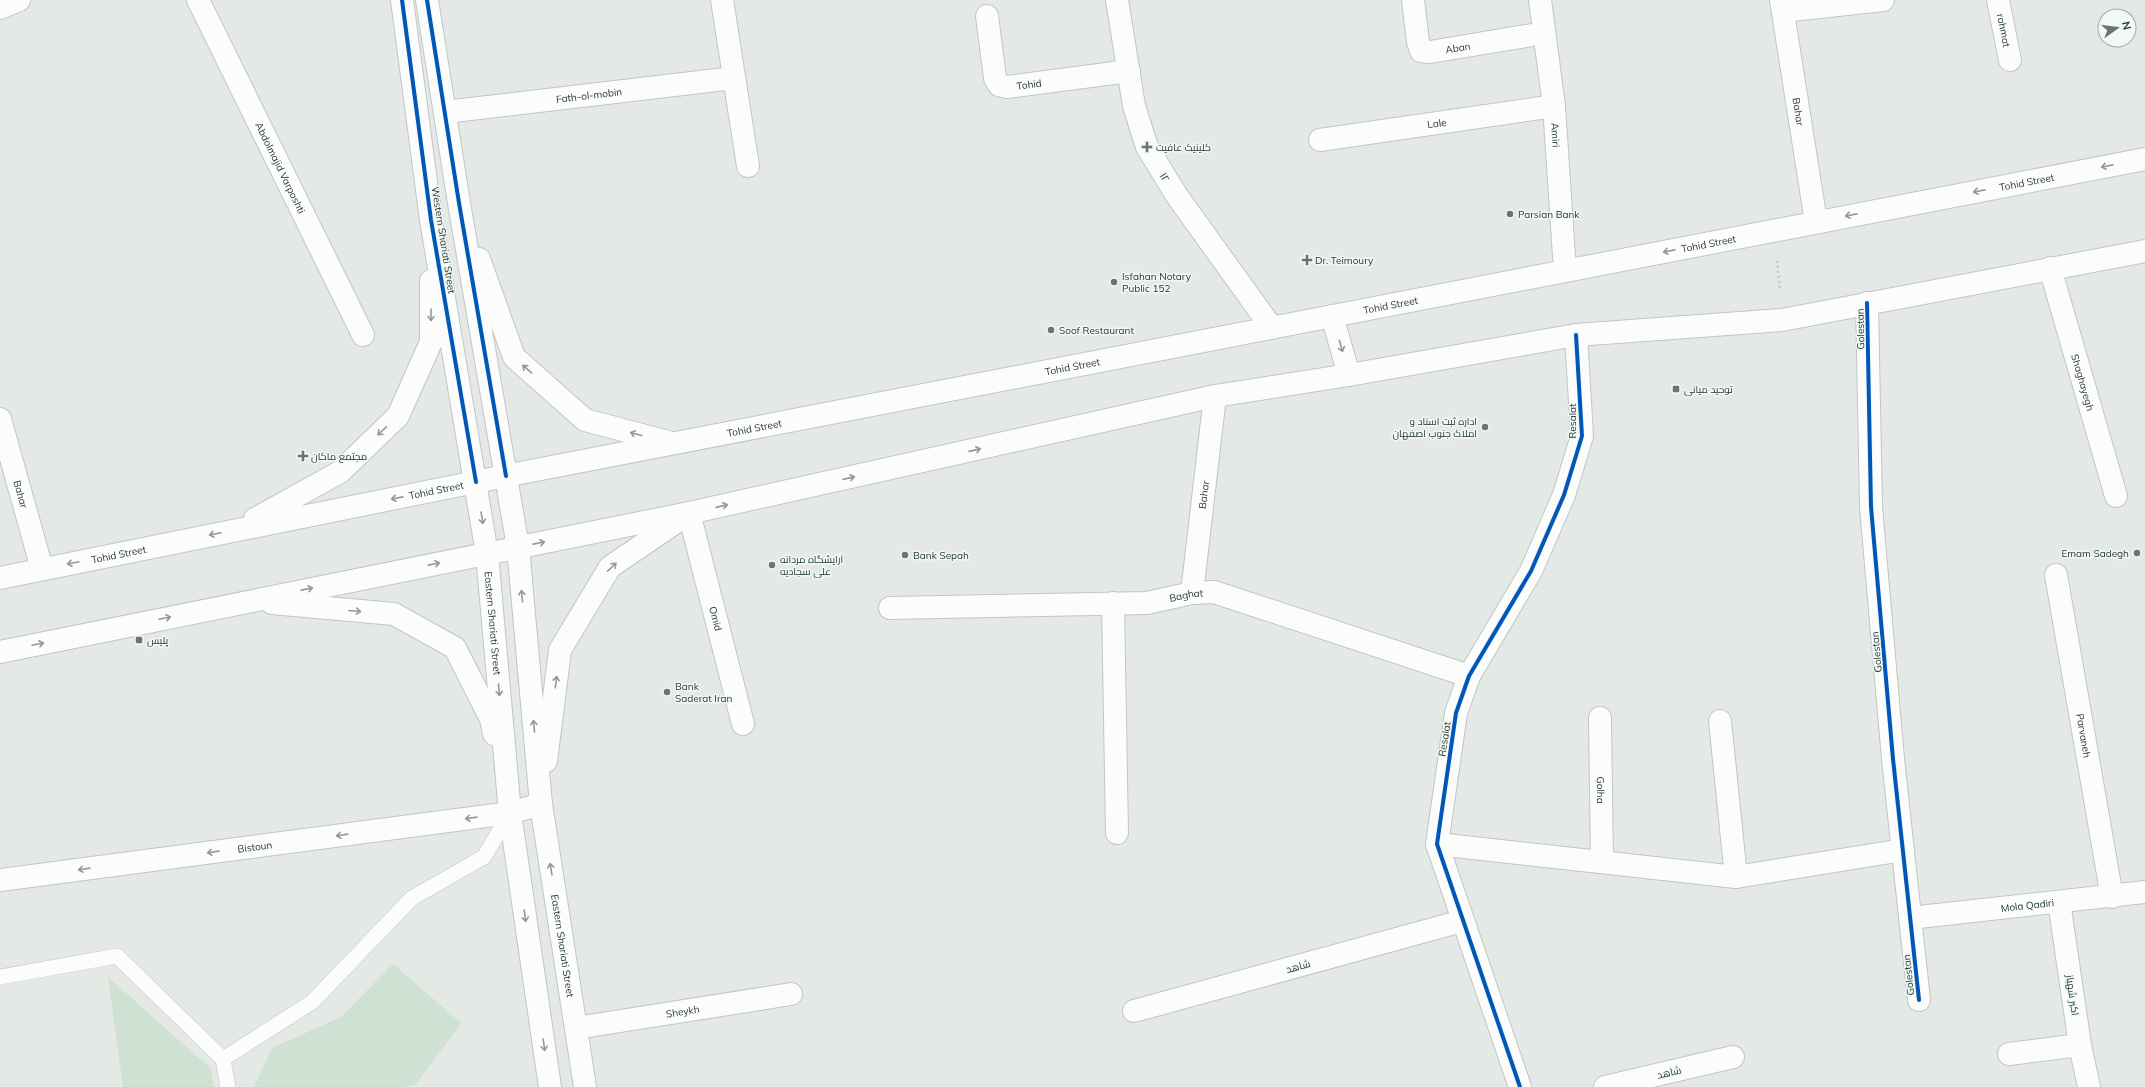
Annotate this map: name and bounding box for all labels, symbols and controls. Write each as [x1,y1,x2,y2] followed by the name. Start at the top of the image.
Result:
[2097,8,2137,48] north arrow
[1994,13,2013,49] street label: rahmat
[2119,20,2135,31] text: N
[1444,39,1471,56] street label: Aban
[1016,77,1042,93] street label: Tohid
[555,85,623,106] street label: Fath-ol-mobin
[1789,97,1807,127] street label: Bahar
[1426,116,1447,131] street label: Lale
[252,120,308,216] street label: Abdolmajid Varposhti
[1548,122,1563,148] street label: Amiri
[1141,141,1153,153] marker: کلینیک عافیت
[1156,141,1211,154] place label: کلینیک عافیت
[2101,162,2114,170] one-way arrow
[1157,170,1172,184] street label: ۱۲
[1998,171,2056,194] street label: Tohid Street
[429,186,458,295] street label: Western Shariati Street
[1973,187,1986,195] one-way arrow
[1518,208,1580,221] place label: Parsian Bank
[1505,209,1515,219] marker: Parsian Bank
[1845,212,1858,220] one-way arrow
[1680,232,1738,256] street label: Tohid Street
[1663,247,1676,255] one-way arrow
[1315,254,1374,267] place label: Dr. Teimoury
[1302,255,1312,265] marker: Dr. Teimoury
[1122,270,1192,295] place label: Isfahan Notary Public 152
[1109,277,1119,287] marker: Isfahan Notary Public 152
[1362,294,1420,317] street label: Tohid Street
[427,308,435,321] one-way arrow
[1854,308,1867,350] street label: Golestan
[1059,324,1134,337] place label: Soof Restaurant
[1046,325,1056,335] marker: Soof Restaurant
[1338,339,1345,352] one-way arrow
[2068,353,2097,413] street label: Shaghayegh
[1044,355,1101,378] street label: Tohid Street
[522,364,532,373] one-way arrow
[1684,383,1733,396] place label: توحید میانی
[1671,384,1681,394] marker: توحید میانی
[1566,403,1579,439] street label: Resalat
[1392,415,1477,440] place label: اداره ثبت اسناد و املاک جنوب اصفهان
[726,417,783,440] street label: Tohid Street
[1480,422,1490,432] marker: اداره ثبت اسناد و املاک جنوب اصفهان
[377,426,387,436] one-way arrow
[629,429,642,437] one-way arrow
[969,445,982,453] one-way arrow
[311,450,367,463] place label: مجتمع ماکان
[298,451,308,461] marker: مجتمع ماکان
[842,473,855,481] one-way arrow
[408,478,465,502] street label: Tohid Street
[10,479,31,510] street label: Bahar
[1196,480,1212,510] street label: Bahar
[391,494,404,502] one-way arrow
[715,502,728,510] one-way arrow
[478,511,486,524] one-way arrow
[208,530,221,538] one-way arrow
[532,538,545,546] one-way arrow
[90,543,148,566] street label: Tohid Street
[2061,547,2129,560] place label: Emam Sadegh
[2132,548,2142,558] marker: Emam Sadegh
[913,549,969,562] place label: Bank Sepah
[900,550,910,560] marker: Bank Sepah
[780,553,843,578] place label: آرایشگاه مردانه علی سجادیه
[67,559,80,567] one-way arrow
[427,560,440,568] one-way arrow
[767,560,777,570] marker: آرایشگاه مردانه علی سجادیه
[607,562,616,572] one-way arrow
[482,571,504,676] street label: Eastern Shariati Street
[300,585,313,593] one-way arrow
[1168,586,1204,605] street label: Baghat
[519,590,526,603] one-way arrow
[706,605,725,632] street label: Omid
[348,607,361,615] one-way arrow
[159,613,172,621] one-way arrow
[1868,631,1885,673] street label: Golestan
[147,634,168,647] place label: پلیس
[134,635,144,645] marker: پلیس
[31,640,44,648] one-way arrow
[552,675,560,688] one-way arrow
[675,680,733,705] place label: Bank Saderat Iran
[495,683,503,696] one-way arrow
[662,687,672,697] marker: Bank Saderat Iran
[2073,713,2094,759] street label: Parvaneh
[530,720,538,733] one-way arrow
[1435,720,1454,757] street label: Resalat
[1594,776,1607,804] street label: Golha
[465,814,478,822] one-way arrow
[336,831,349,839] one-way arrow
[237,838,273,856] street label: Bistoun
[207,848,220,856] one-way arrow
[547,862,555,875] one-way arrow
[78,865,91,873] one-way arrow
[548,893,577,999] street label: Eastern Shariati Street
[2000,896,2055,915] street label: Mola Qadiri
[521,910,529,923] one-way arrow
[1900,954,1917,996] street label: Golestan
[1285,957,1312,976] street label: شاهد
[2063,973,2082,1016] street label: اکبر شهباز
[665,1003,701,1021] street label: Sheykh
[540,1038,548,1051] one-way arrow
[1656,1063,1683,1082] street label: شاهد

